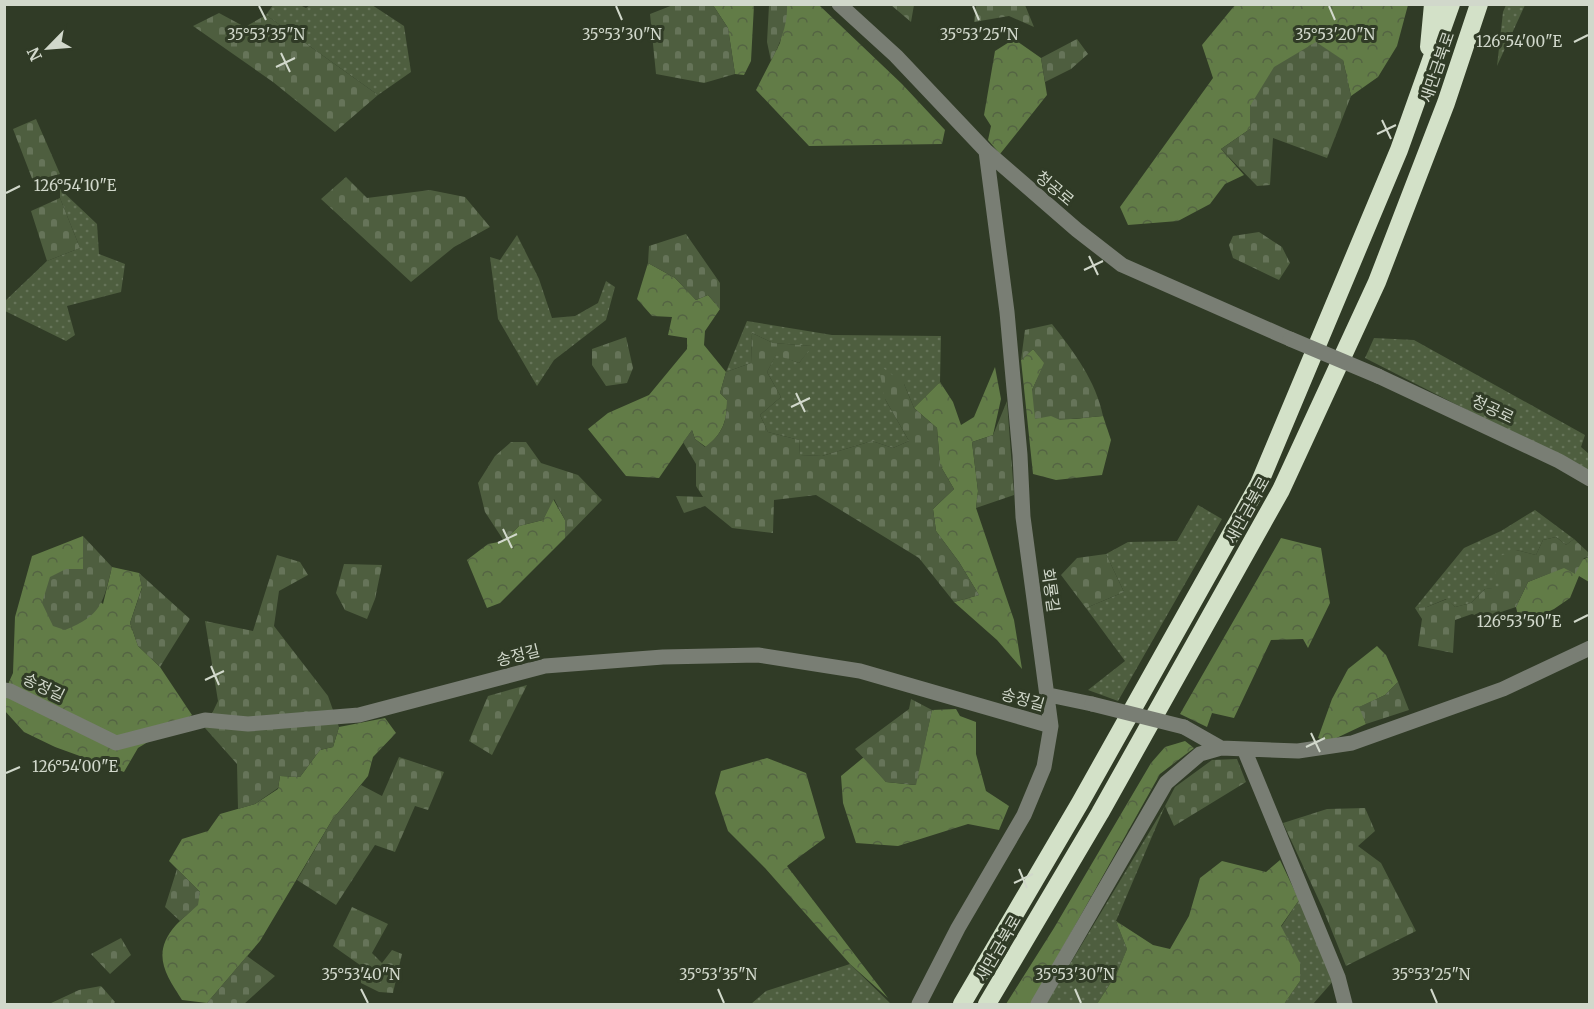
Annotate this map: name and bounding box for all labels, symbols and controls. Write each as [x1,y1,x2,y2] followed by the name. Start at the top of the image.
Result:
[18,18,78,78] north arrow
[227,25,305,44] text: 35°53'35"N
[582,25,662,44] text: 35°53'30"N
[940,25,1019,44] text: 35°53'25"N
[1295,25,1375,44] text: 35°53'20"N
[1416,29,1459,105] street label: 새만금북로
[1476,32,1562,51] text: 126°54'00"E
[23,44,46,64] text: N
[1032,166,1079,210] street label: 청공로
[34,176,117,195] text: 126°54'10"E
[1469,391,1517,428] street label: 청공로
[1220,473,1274,547] street label: 새만금북로
[1038,567,1064,613] street label: 회룡길
[1477,612,1562,631] text: 126°53'50"E
[494,640,542,670] street label: 송정길
[20,668,68,706] street label: 송정길
[999,683,1047,715] street label: 송정길
[32,757,118,776] text: 126°54'00"E
[971,911,1025,985] street label: 새만금북로
[321,965,401,984] text: 35°53'40"N
[679,965,757,984] text: 35°53'35"N
[1035,965,1115,984] text: 35°53'30"N
[1392,965,1471,984] text: 35°53'25"N

